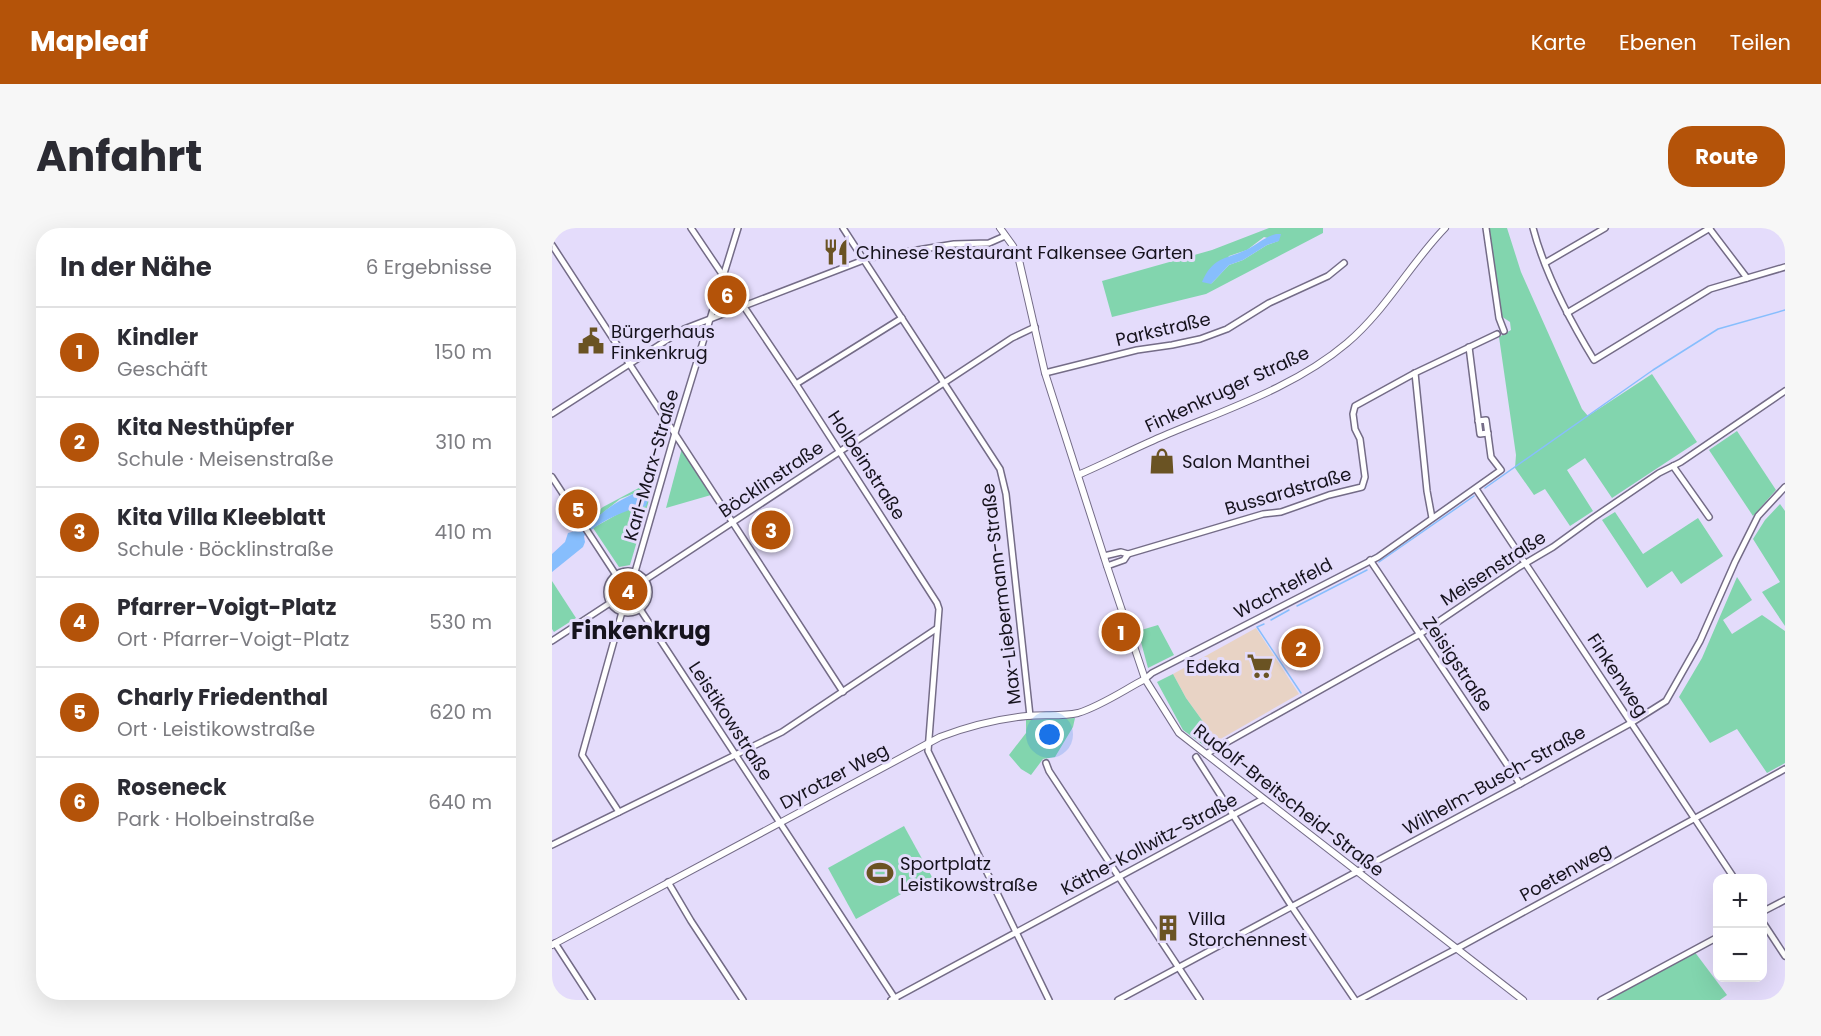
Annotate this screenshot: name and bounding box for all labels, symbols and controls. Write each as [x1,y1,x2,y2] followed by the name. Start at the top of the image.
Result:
[30,22,148,61] text: Mapleaf
[1531,28,1586,57] text: Karte
[1619,28,1697,57] text: Ebenen
[1730,28,1791,57] text: Teilen
[1668,126,1785,187] button: Route
[36,127,202,186] text: Anfahrt
[821,237,851,267] restaurant icon: Chinese Restaurant Falkensee Garten
[856,240,1194,265] place label: Chinese Restaurant Falkensee Garten
[60,249,212,285] text: In der Nähe
[366,253,492,281] text: 6 Ergebnisse
[708,272,747,318] pin: 6
[1113,306,1213,352] street label: Parkstraße
[611,319,715,365] place label: Bürgerhaus Finkenkrug
[117,322,198,353] text: Kindler
[576,326,606,356] public building icon: Bürgerhaus Finkenkrug
[76,338,83,366] text: 1
[435,338,492,366] text: 150 m
[1141,340,1313,438] street label: Finkenkruger Straße
[117,355,208,383] text: Geschäft
[617,386,685,544] street label: Karl-Marx-Straße
[822,405,912,525] street label: Holbeinstraße
[117,412,294,443] text: Kita Nesthüpfer
[74,428,85,456] text: 2
[435,428,492,456] text: 310 m
[714,435,828,523] street label: Böcklinstraße
[117,445,334,473] text: Schule · Meisenstraße
[1147,446,1177,476] shop icon: Salon Manthei
[1182,449,1310,474] place label: Salon Manthei
[1222,461,1354,521] street label: Bussardstraße
[975,482,1027,706] street label: Max-Liebermann-Straße
[558,486,598,532] pin: 5
[117,502,326,533] text: Kita Villa Kleeblatt
[752,508,790,552] pin: 3
[73,518,86,546] text: 3
[435,518,492,546] text: 410 m
[1435,524,1551,612] street label: Meisenstraße
[117,535,334,563] text: Schule · Böcklinstraße
[1229,552,1337,624] street label: Wachtelfeld
[608,568,648,614] pin: 4
[117,592,336,623] text: Pfarrer-Voigt-Platz
[73,608,86,636] text: 4
[429,608,492,636] text: 530 m
[1102,610,1140,654] pin: 1
[1417,612,1499,716] street label: Zeisigstraße
[571,614,711,647] district label: Finkenkrug
[117,625,349,653] text: Ort · Pfarrer-Voigt-Platz
[1282,626,1320,670] pin: 2
[1582,628,1654,722] street label: Finkenweg
[1245,651,1275,681] supermarket icon: Edeka
[1186,654,1240,679] place label: Edeka
[683,657,779,785] street label: Leistikowstraße
[117,682,328,713] text: Charly Friedenthal
[73,698,86,726] text: 5
[429,698,492,726] text: 620 m
[117,715,315,743] text: Ort · Leistikowstraße
[1189,718,1389,882] street label: Rudolf-Breitscheid-Straße
[1398,719,1590,841] street label: Wilhelm-Busch-Straße
[1035,720,1064,749] your location
[775,737,893,815] street label: Dyrotzer Weg
[117,772,226,803] text: Roseneck
[1056,787,1242,901] street label: Käthe-Kollwitz-Straße
[73,788,86,816] text: 6
[428,788,492,816] text: 640 m
[117,805,315,833] text: Park · Holbeinstraße
[1515,837,1615,907] street label: Poetenweg
[900,851,1038,897] place label: Sportplatz Leistikowstraße
[865,858,895,888] sports icon: Sportplatz Leistikowstraße
[1713,874,1767,982] map controls
[1713,874,1767,928] button: +
[1188,906,1307,952] place label: Villa Storchennest
[1153,913,1183,943] building icon: Villa Storchennest
[1713,928,1767,982] button: −

